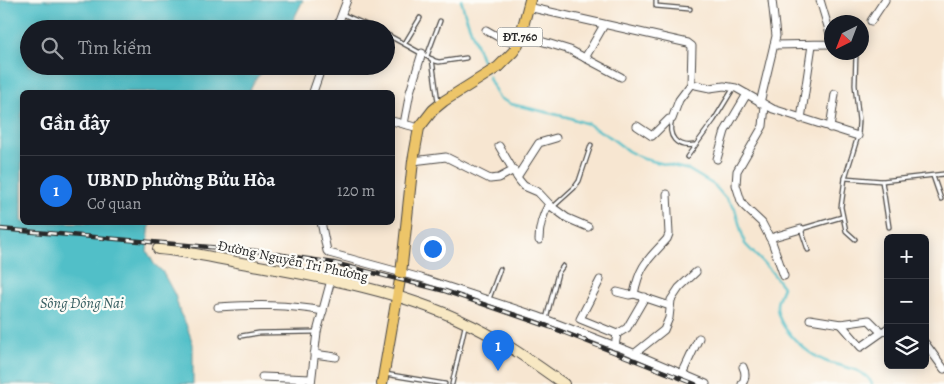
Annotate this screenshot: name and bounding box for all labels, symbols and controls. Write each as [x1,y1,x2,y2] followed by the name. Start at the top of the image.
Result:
[824,15,869,60] north arrow
[20,20,395,75] search box
[498,28,542,46] road number: ĐT.760
[38,34,66,62] icon: search
[78,35,152,61] text: Tìm kiếm
[40,109,110,137] text: Gần đây
[87,167,275,193] text: UBND phường Bửu Hòa
[53,180,59,202] text: 1
[337,180,375,202] text: 120 m
[87,193,141,215] text: Cơ quan
[884,234,929,369] map controls
[884,234,929,279] button: +
[216,236,370,286] street label: Đường Nguyễn Tri Phương
[420,236,446,262] your location
[884,279,929,324] button: −
[40,293,124,313] water label: Sông Đồng Nai
[884,324,929,369] button: layers
[482,330,514,371] pin: 1

